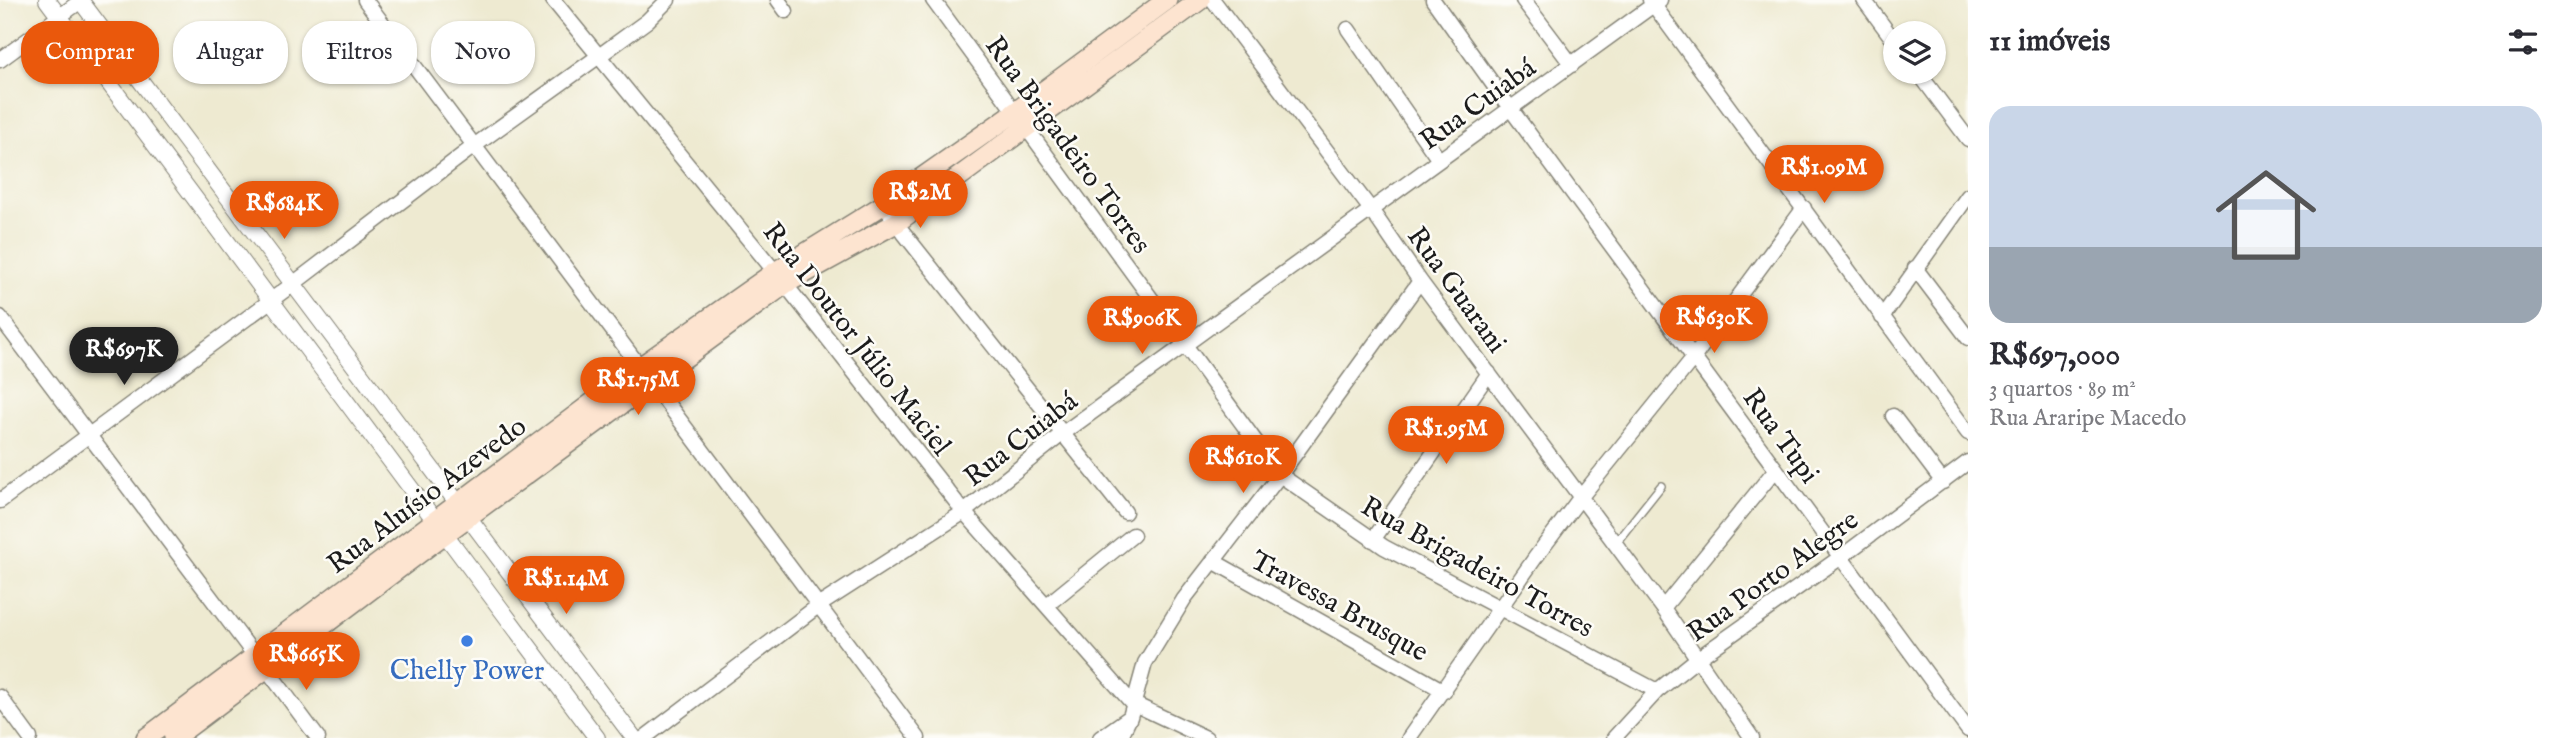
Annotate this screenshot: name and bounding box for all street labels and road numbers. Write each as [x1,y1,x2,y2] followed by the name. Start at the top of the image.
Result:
[976,30,1158,261] street label: Rua Brigadeiro Torres
[1414,51,1544,159] street label: Rua Cuiabá
[754,216,958,463] street label: Rua Doutor Júlio Maciel
[1398,220,1514,360] street label: Rua Guarani
[1734,382,1826,491] street label: Rua Tupi
[958,384,1086,495] street label: Rua Cuiabá
[321,410,534,582] street label: Rua Aluísio Azevedo
[1354,490,1599,647] street label: Rua Brigadeiro Torres
[1681,503,1866,651] street label: Rua Porto Alegre
[1244,544,1434,670] street label: Travessa Brusque

